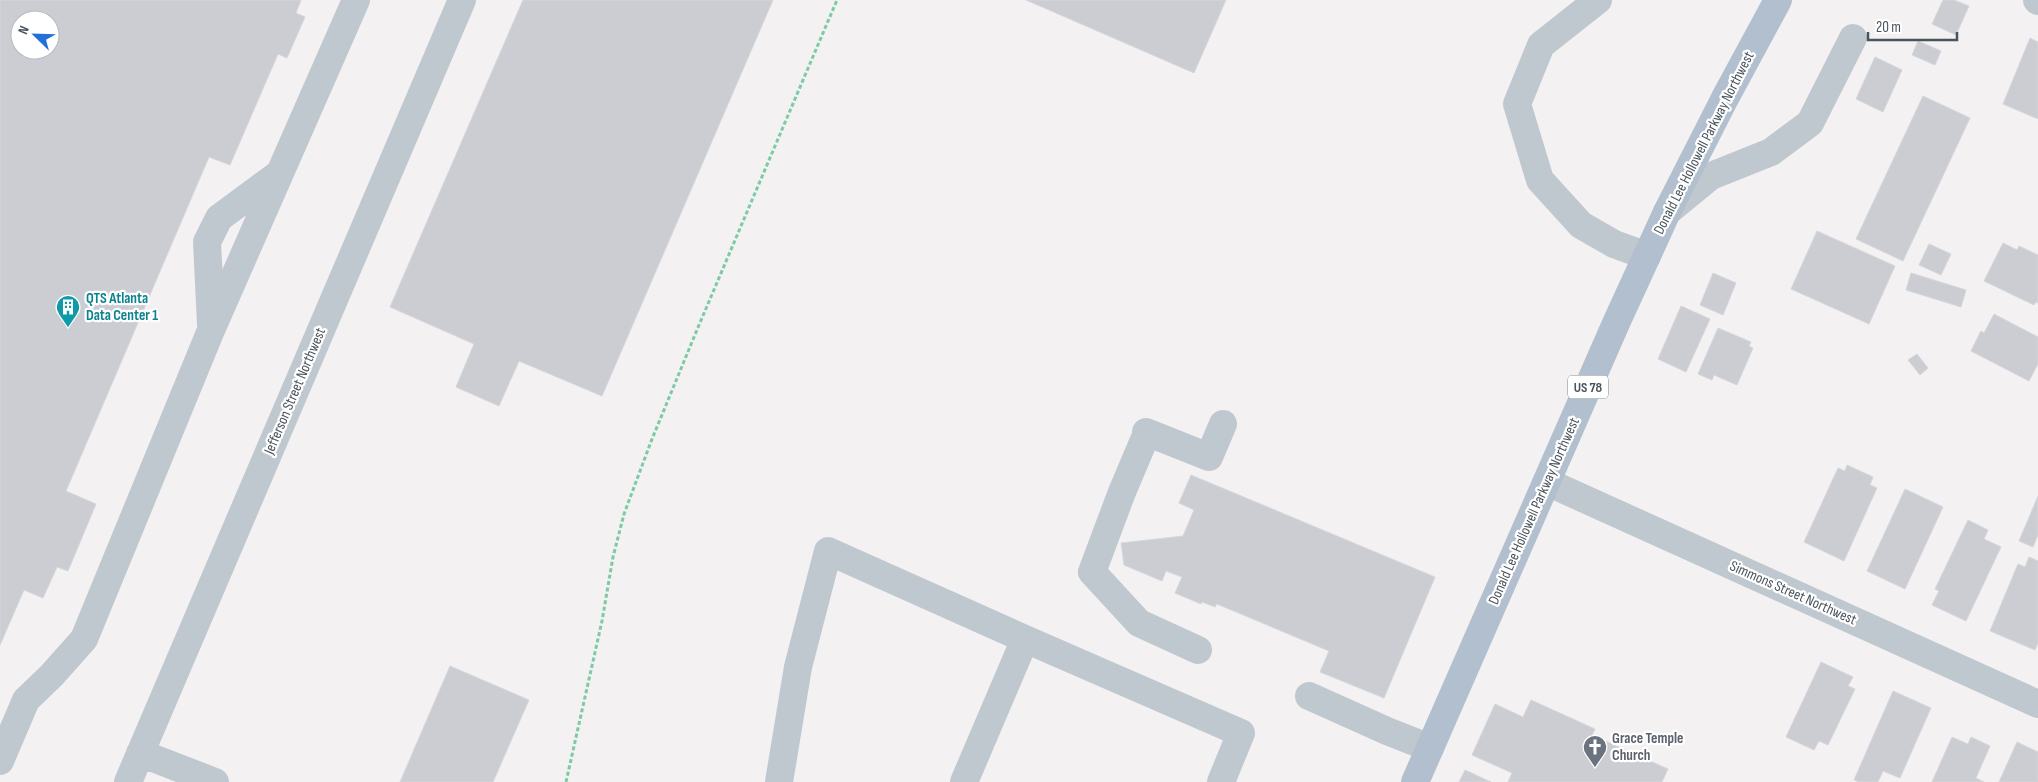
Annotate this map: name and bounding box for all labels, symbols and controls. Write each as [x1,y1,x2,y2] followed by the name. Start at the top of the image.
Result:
[10,10,60,60] north arrow
[1868,10,1957,42] scale bar
[1876,18,1901,37] text: 20 m
[14,23,33,37] text: N
[1650,48,1759,238] street label: Donald Lee Hollowell Parkway Northwest
[86,289,158,325] place label: QTS Atlanta Data Center 1
[55,294,81,328] building icon: QTS Atlanta Data Center 1
[259,324,330,458] street label: Jefferson Street Northwest
[1568,376,1608,398] road number: US 78
[1484,414,1584,607] street label: Donald Lee Hollowell Parkway Northwest
[1727,557,1860,630] street label: Simmons Street Northwest
[1612,729,1683,765] place label: Grace Temple Church
[1582,734,1608,768] church icon: Grace Temple Church

